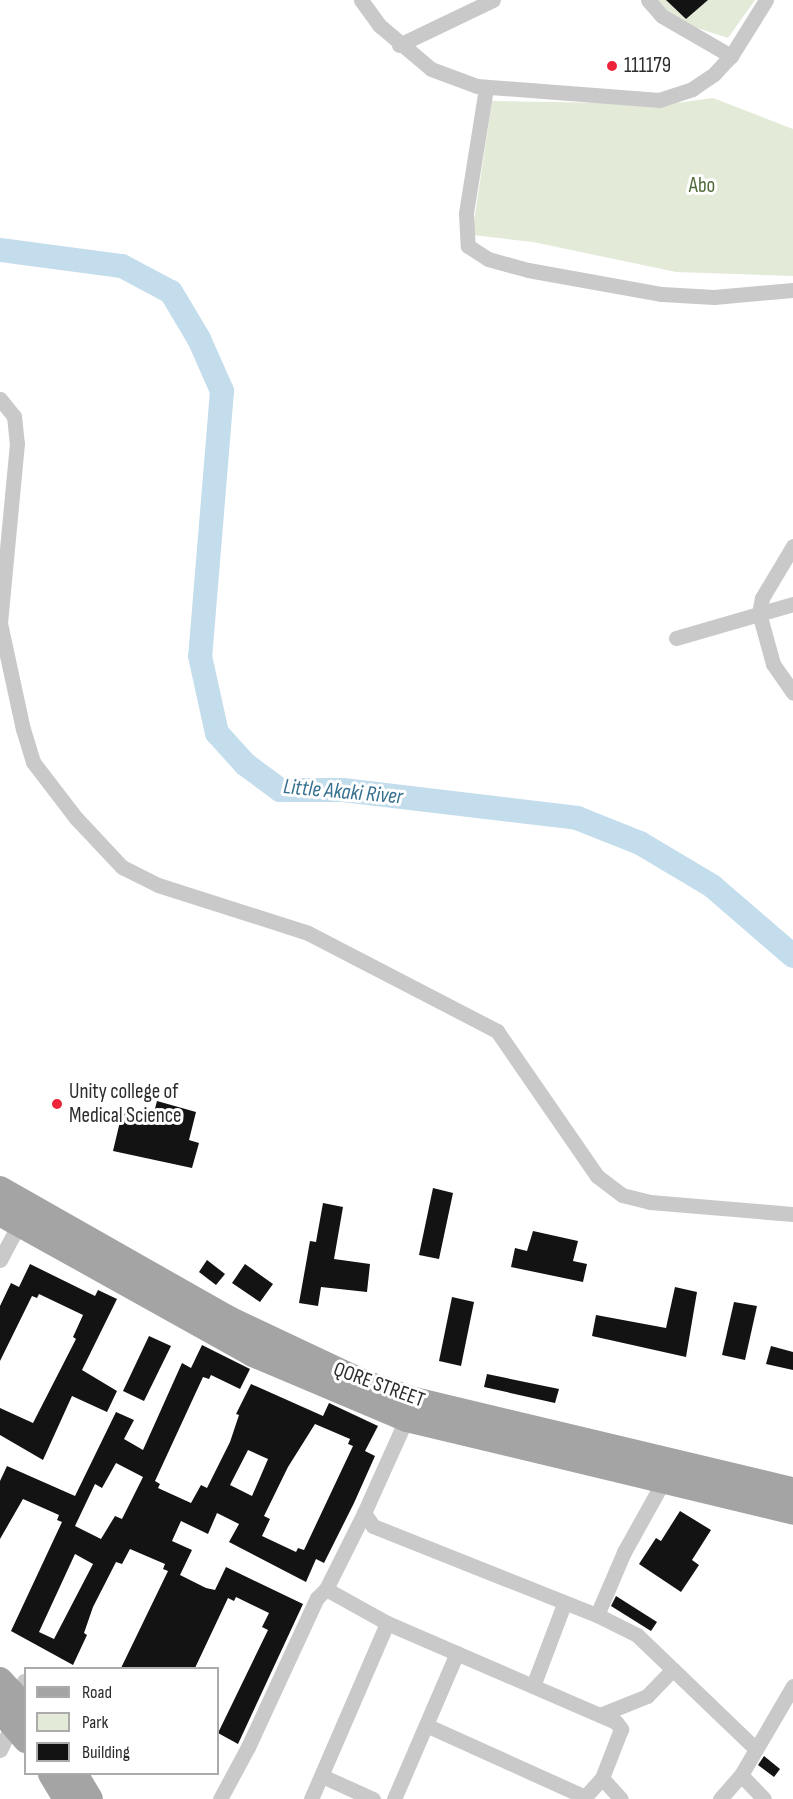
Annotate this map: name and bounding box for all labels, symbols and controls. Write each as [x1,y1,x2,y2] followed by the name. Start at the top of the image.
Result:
[624,53,671,79] place label: 111179
[605,59,619,73] marker: 111179
[689,173,715,199] park label: Abo
[282,774,404,810] water label: Little Akaki River
[69,1079,182,1129] place label: Unity college of Medical Science
[50,1097,64,1111] marker: Unity college of Medical Science
[330,1357,428,1413] street label: QORE STREET
[24,1667,219,1775] legend
[82,1682,112,1703] text: Road
[82,1712,108,1733] text: Park
[82,1742,130,1763] text: Building

